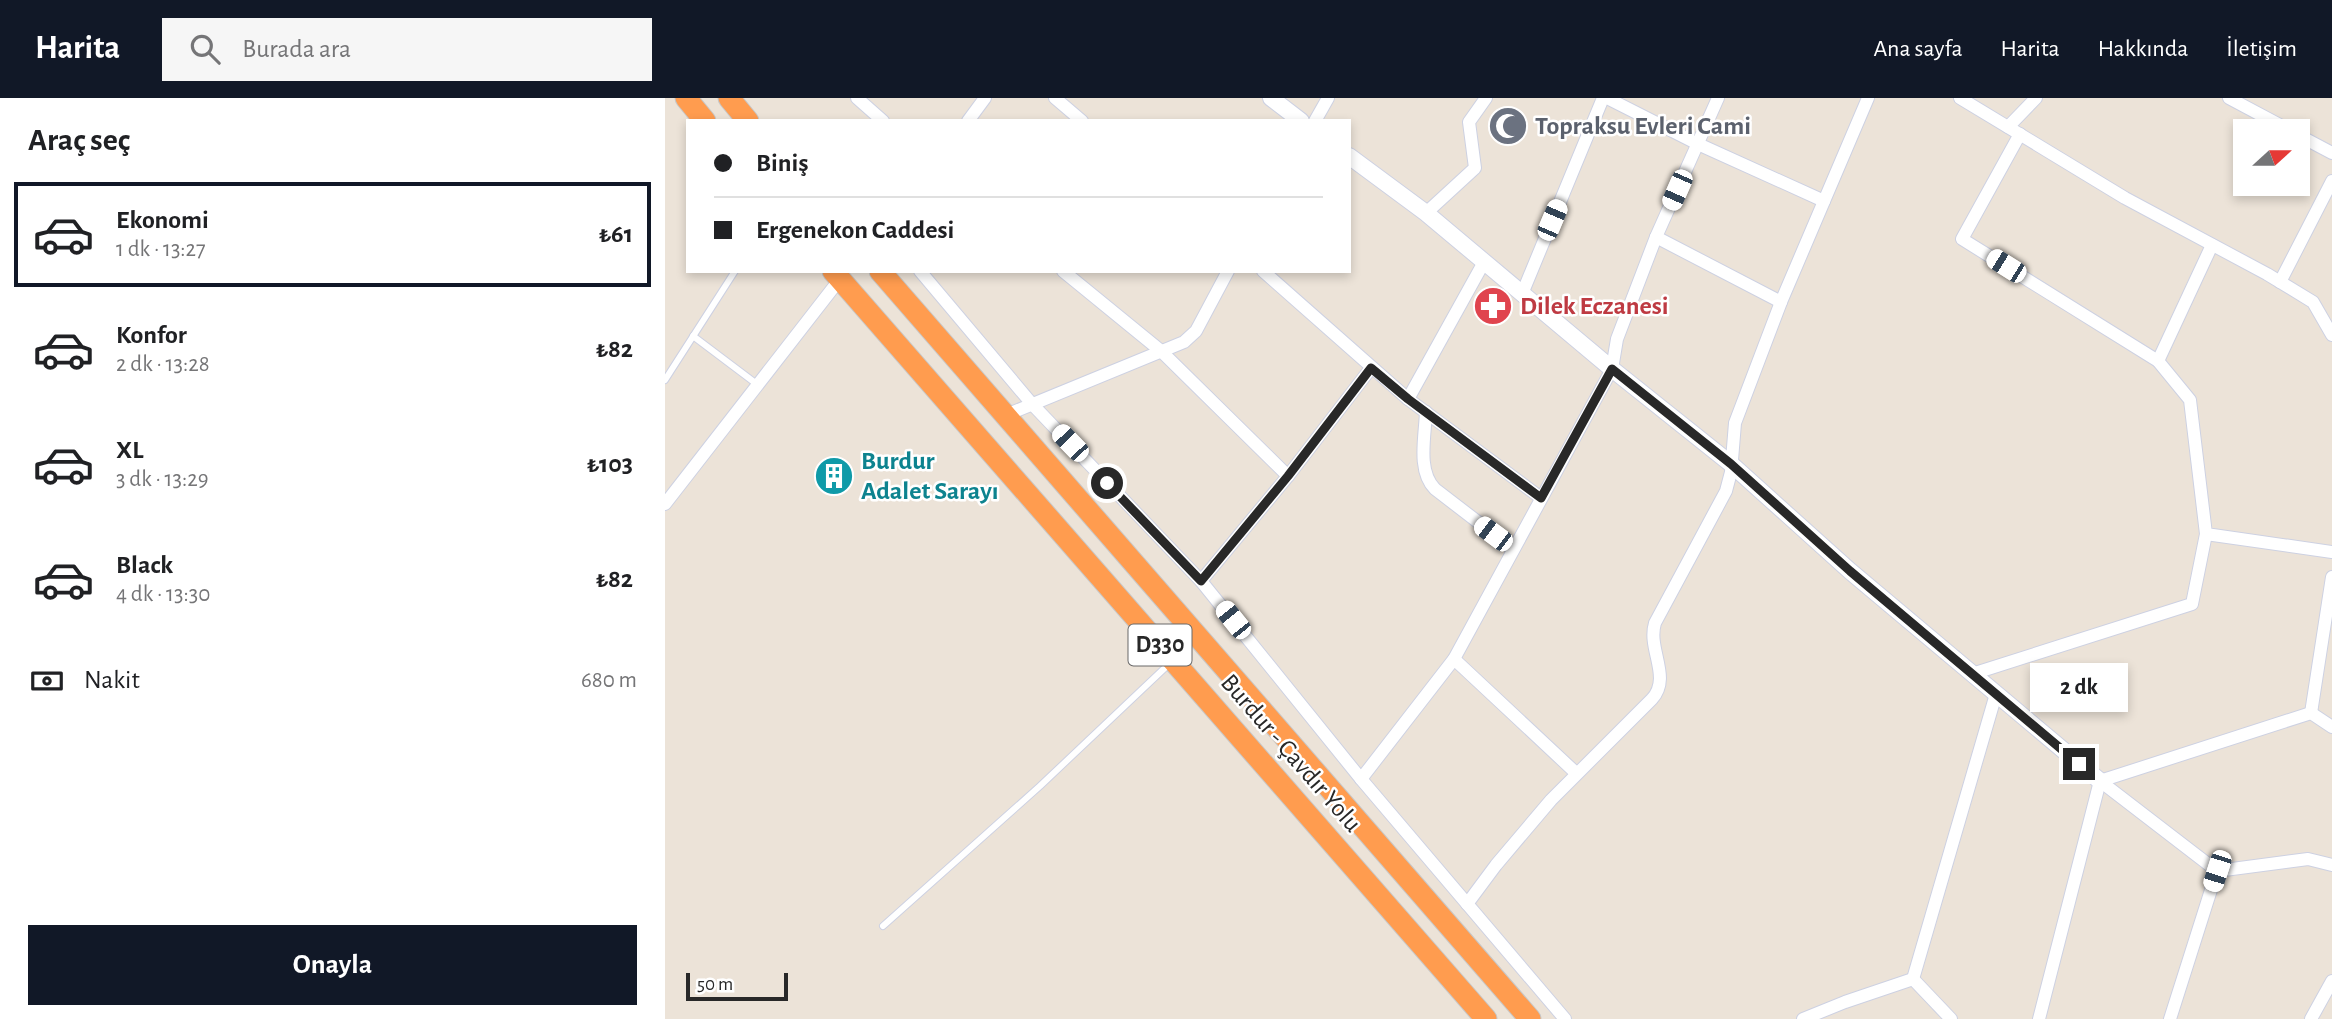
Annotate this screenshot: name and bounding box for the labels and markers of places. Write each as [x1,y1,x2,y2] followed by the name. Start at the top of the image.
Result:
[1487,105,1529,147] mosque icon: Topraksu Evleri Cami
[1535,113,1751,139] place label: Topraksu Evleri Cami
[1472,285,1514,327] pharmacy icon: Dilek Eczanesi
[1520,293,1669,319] place label: Dilek Eczanesi
[861,448,999,504] place label: Burdur Adalet Sarayı
[813,455,855,497] building icon: Burdur Adalet Sarayı

